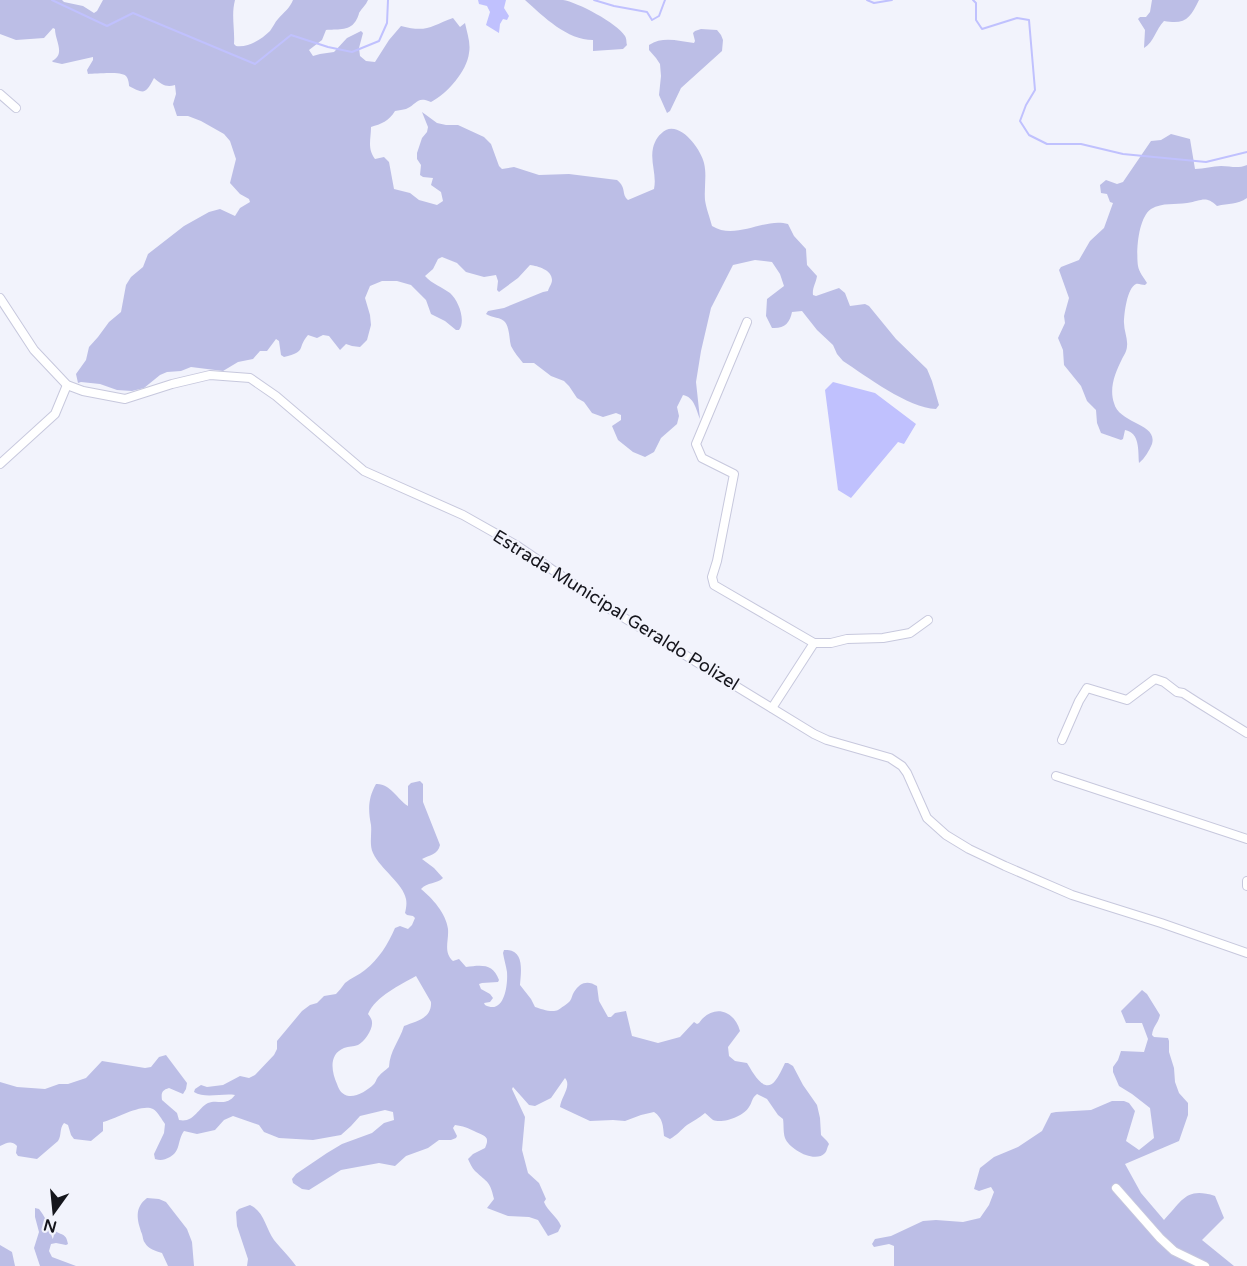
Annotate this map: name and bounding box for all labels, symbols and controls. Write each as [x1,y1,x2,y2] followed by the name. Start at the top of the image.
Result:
[489,525,743,695] street label: Estrada Municipal Geraldo Polizel
[24,1182,84,1242] north arrow
[42,1214,59,1237] text: N

